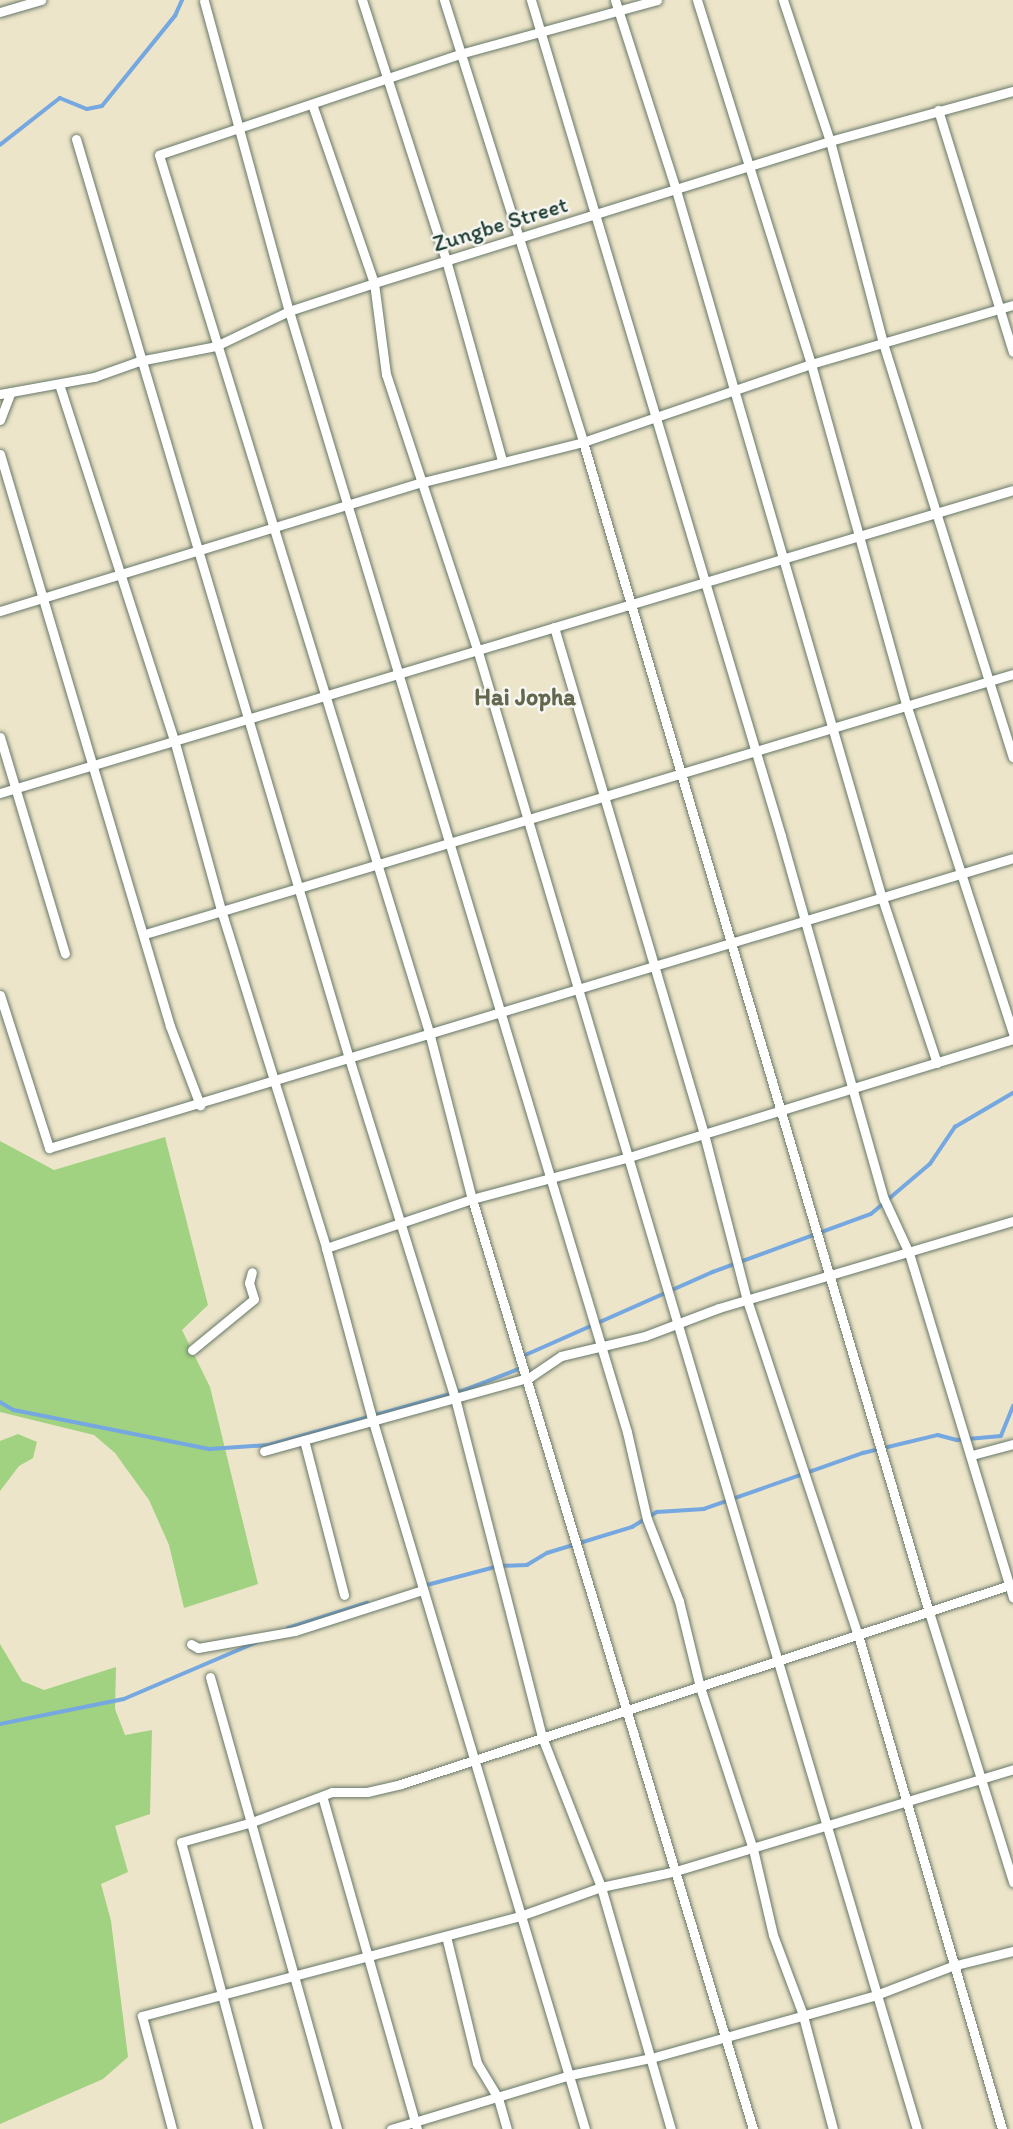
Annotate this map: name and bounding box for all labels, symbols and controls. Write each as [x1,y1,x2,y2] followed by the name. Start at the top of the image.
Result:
[429,190,571,258] street label: Zungbe Street
[475,683,575,711] district label: Hai Jopha

